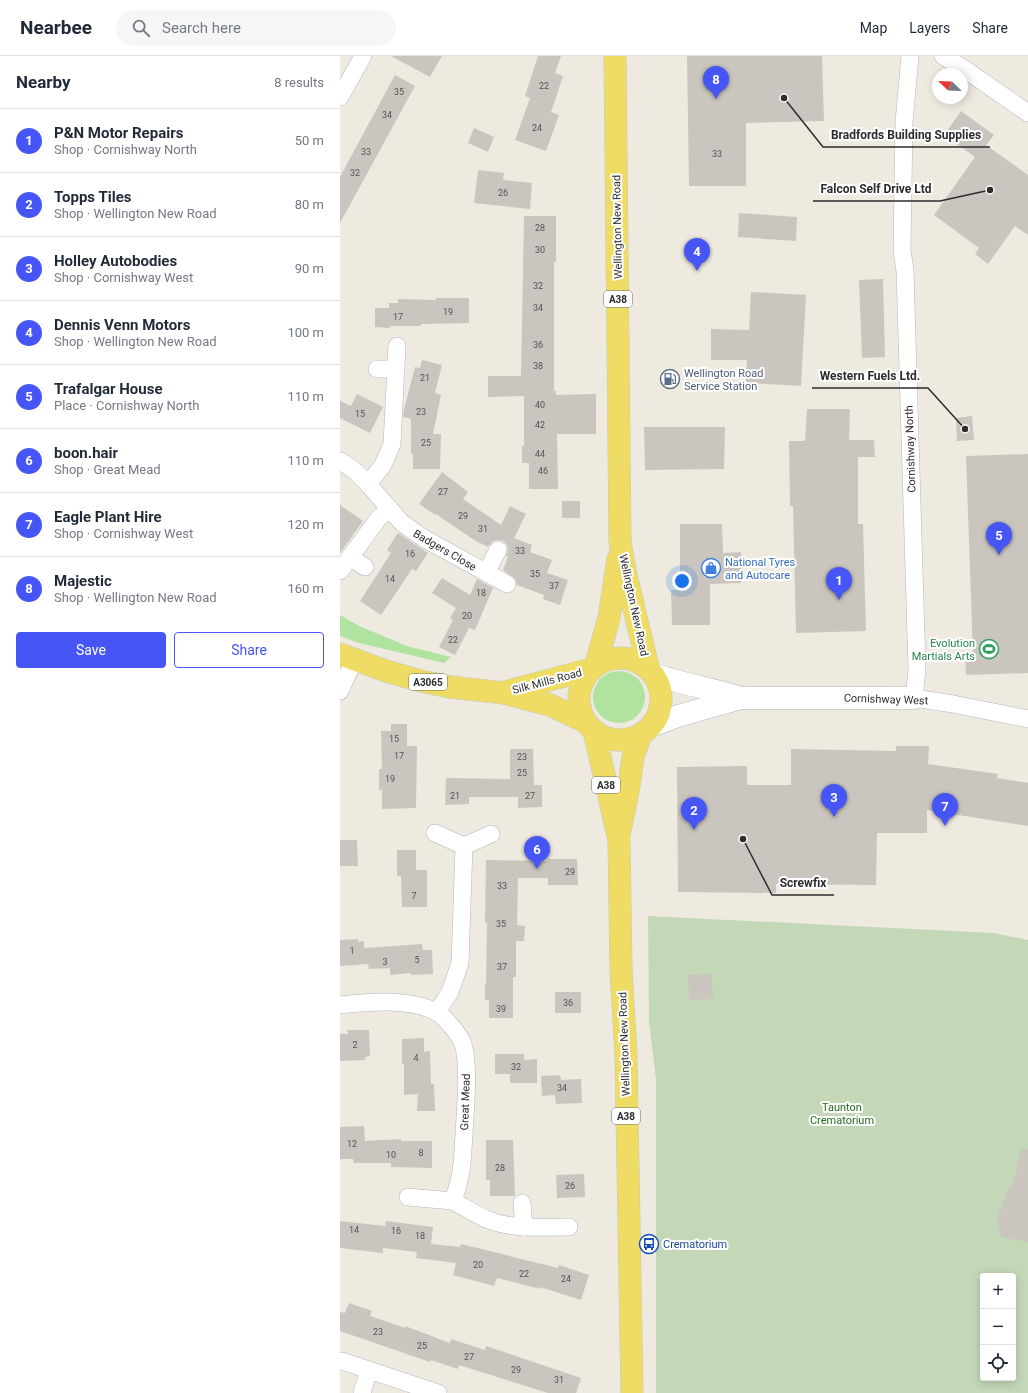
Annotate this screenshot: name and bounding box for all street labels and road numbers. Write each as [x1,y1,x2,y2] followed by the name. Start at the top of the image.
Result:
[610,175,625,279] street label: Wellington New Road
[604,291,632,307] road number: A38
[902,405,919,493] street label: Cornishway North
[411,527,479,574] street label: Badgers Close
[616,553,651,657] street label: Wellington New Road
[511,666,583,697] street label: Silk Mills Road
[409,674,447,690] road number: A3065
[844,692,929,707] street label: Cornishway West
[592,777,620,793] road number: A38
[616,992,633,1096] street label: Wellington New Road
[458,1073,473,1131] street label: Great Mead
[612,1108,640,1124] road number: A38

